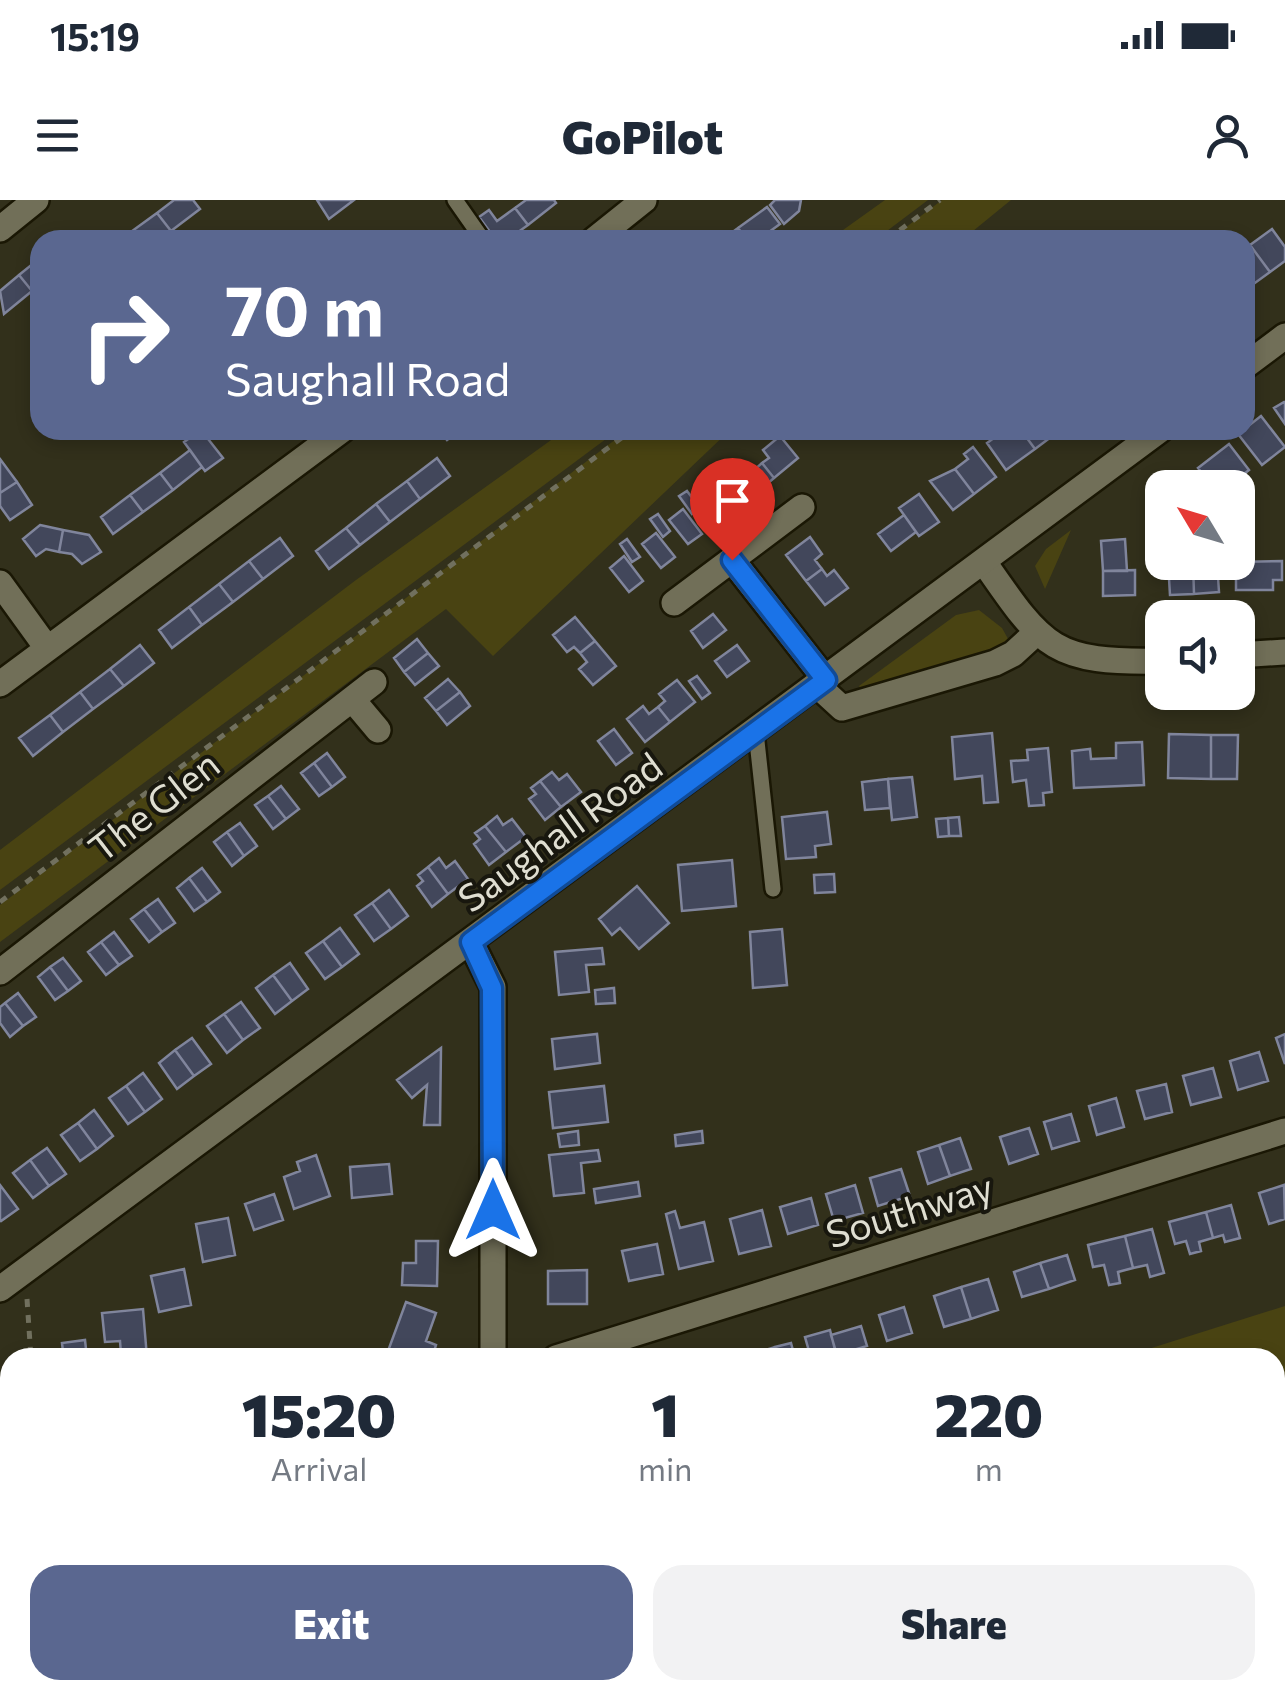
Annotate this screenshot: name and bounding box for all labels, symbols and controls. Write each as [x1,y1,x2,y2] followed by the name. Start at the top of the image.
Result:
[50,12,140,59] text: 15:19
[30,108,85,163] icon: menu
[562,108,723,163] text: GoPilot
[1200,108,1255,163] icon: person
[225,265,384,350] text: 70 m
[60,270,190,400] icon: right
[225,350,510,405] text: Saughall Road
[690,458,775,561] pin
[1145,470,1255,580] north arrow
[1145,470,1255,710] map controls
[705,473,760,528] icon: arrive
[1145,600,1255,710] button: sound
[78,739,228,871] street label: The Glen
[448,741,670,921] street label: Saughall Road
[441,1158,545,1262] position arrow
[820,1161,998,1257] street label: Southway
[242,1376,396,1449] text: 15:20
[651,1376,679,1449] text: 1
[934,1376,1043,1449] text: 220
[271,1448,367,1488] text: Arrival
[638,1448,692,1488] text: min
[975,1448,1003,1488] text: m
[30,1565,633,1680] button: Exit
[653,1565,1255,1680] button: Share

